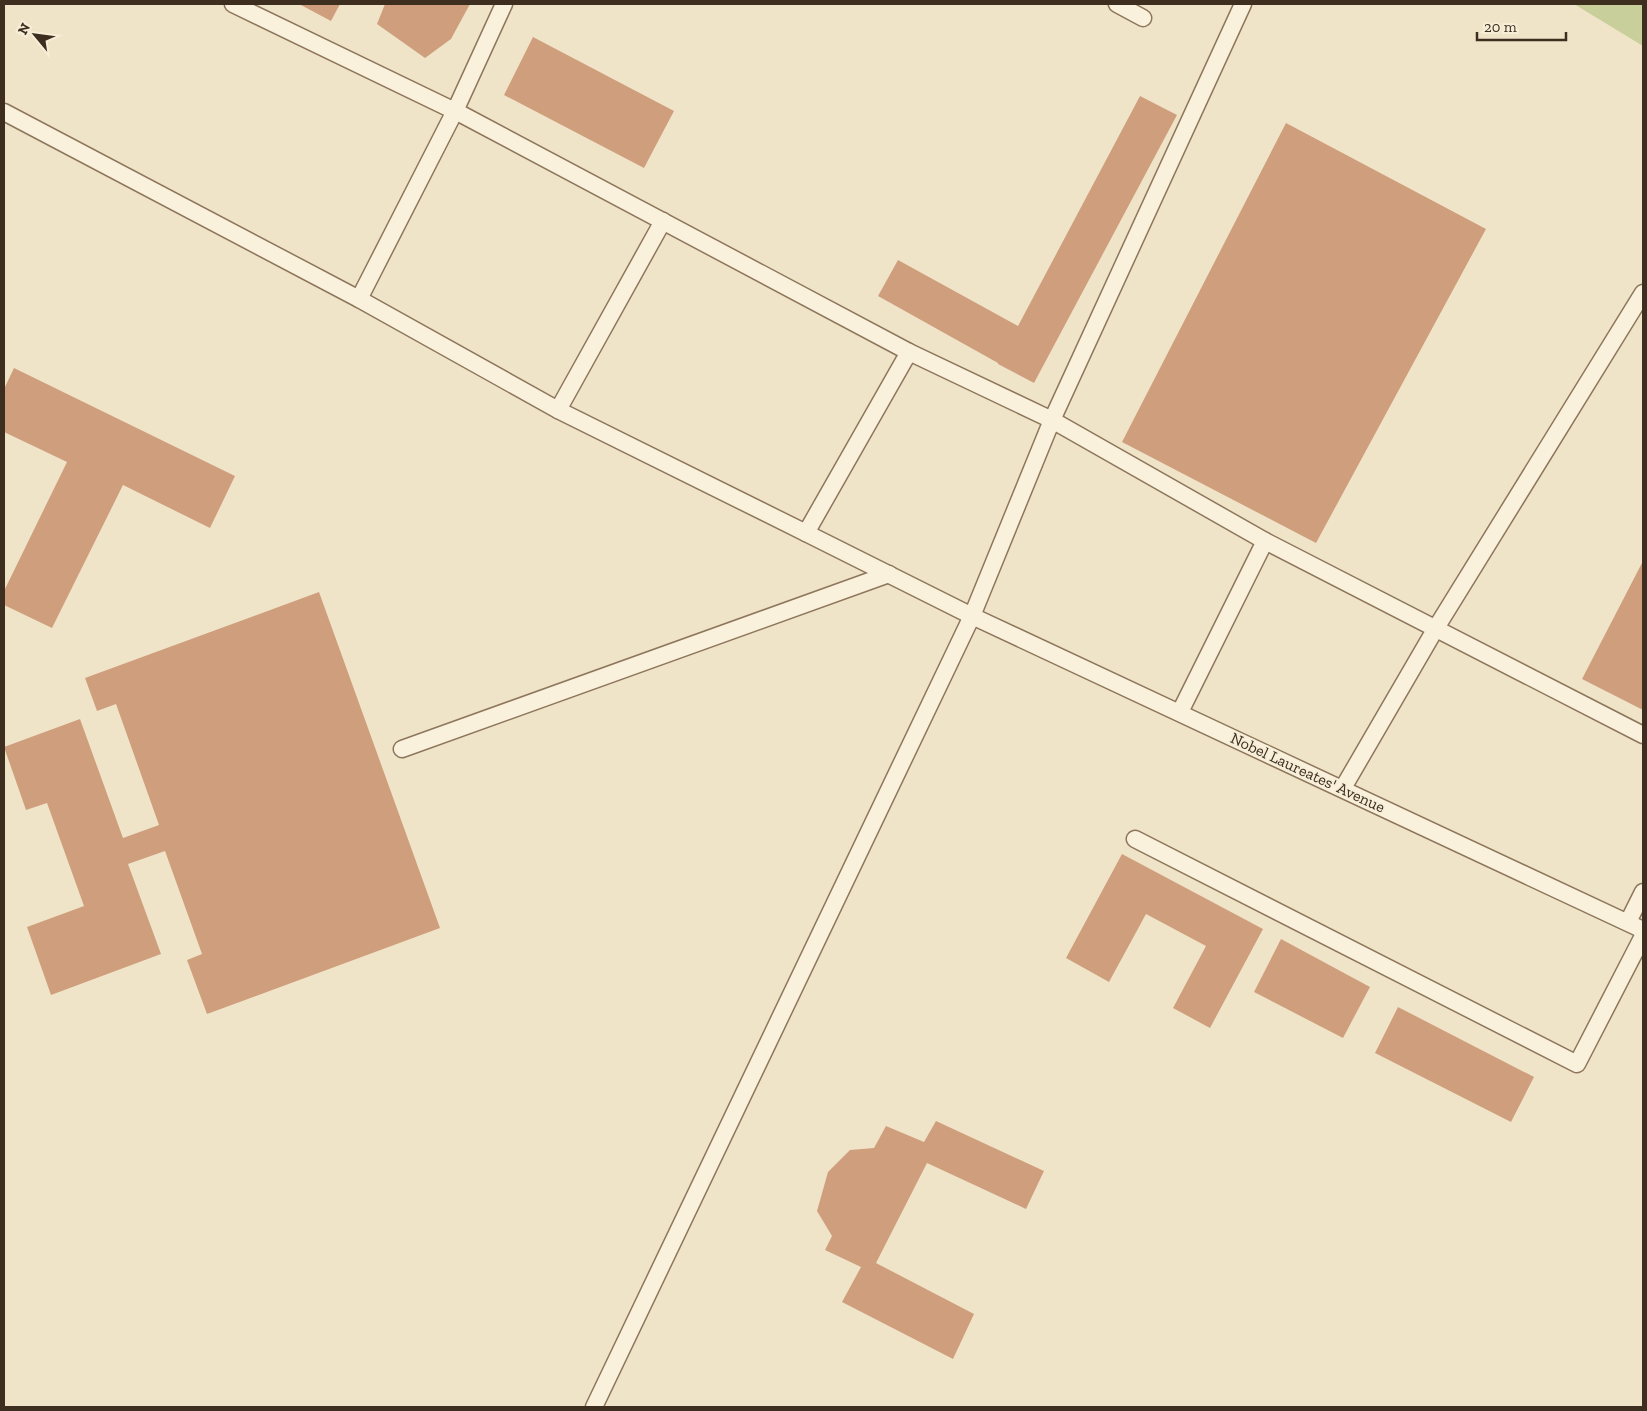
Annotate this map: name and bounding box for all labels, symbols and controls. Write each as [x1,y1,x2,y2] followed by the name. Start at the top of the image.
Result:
[10,10,60,60] north arrow
[1477,10,1566,42] scale bar
[1484,18,1517,36] text: 20 m
[14,20,34,38] text: N
[1227,728,1388,817] street label: Nobel Laureates' Avenue

